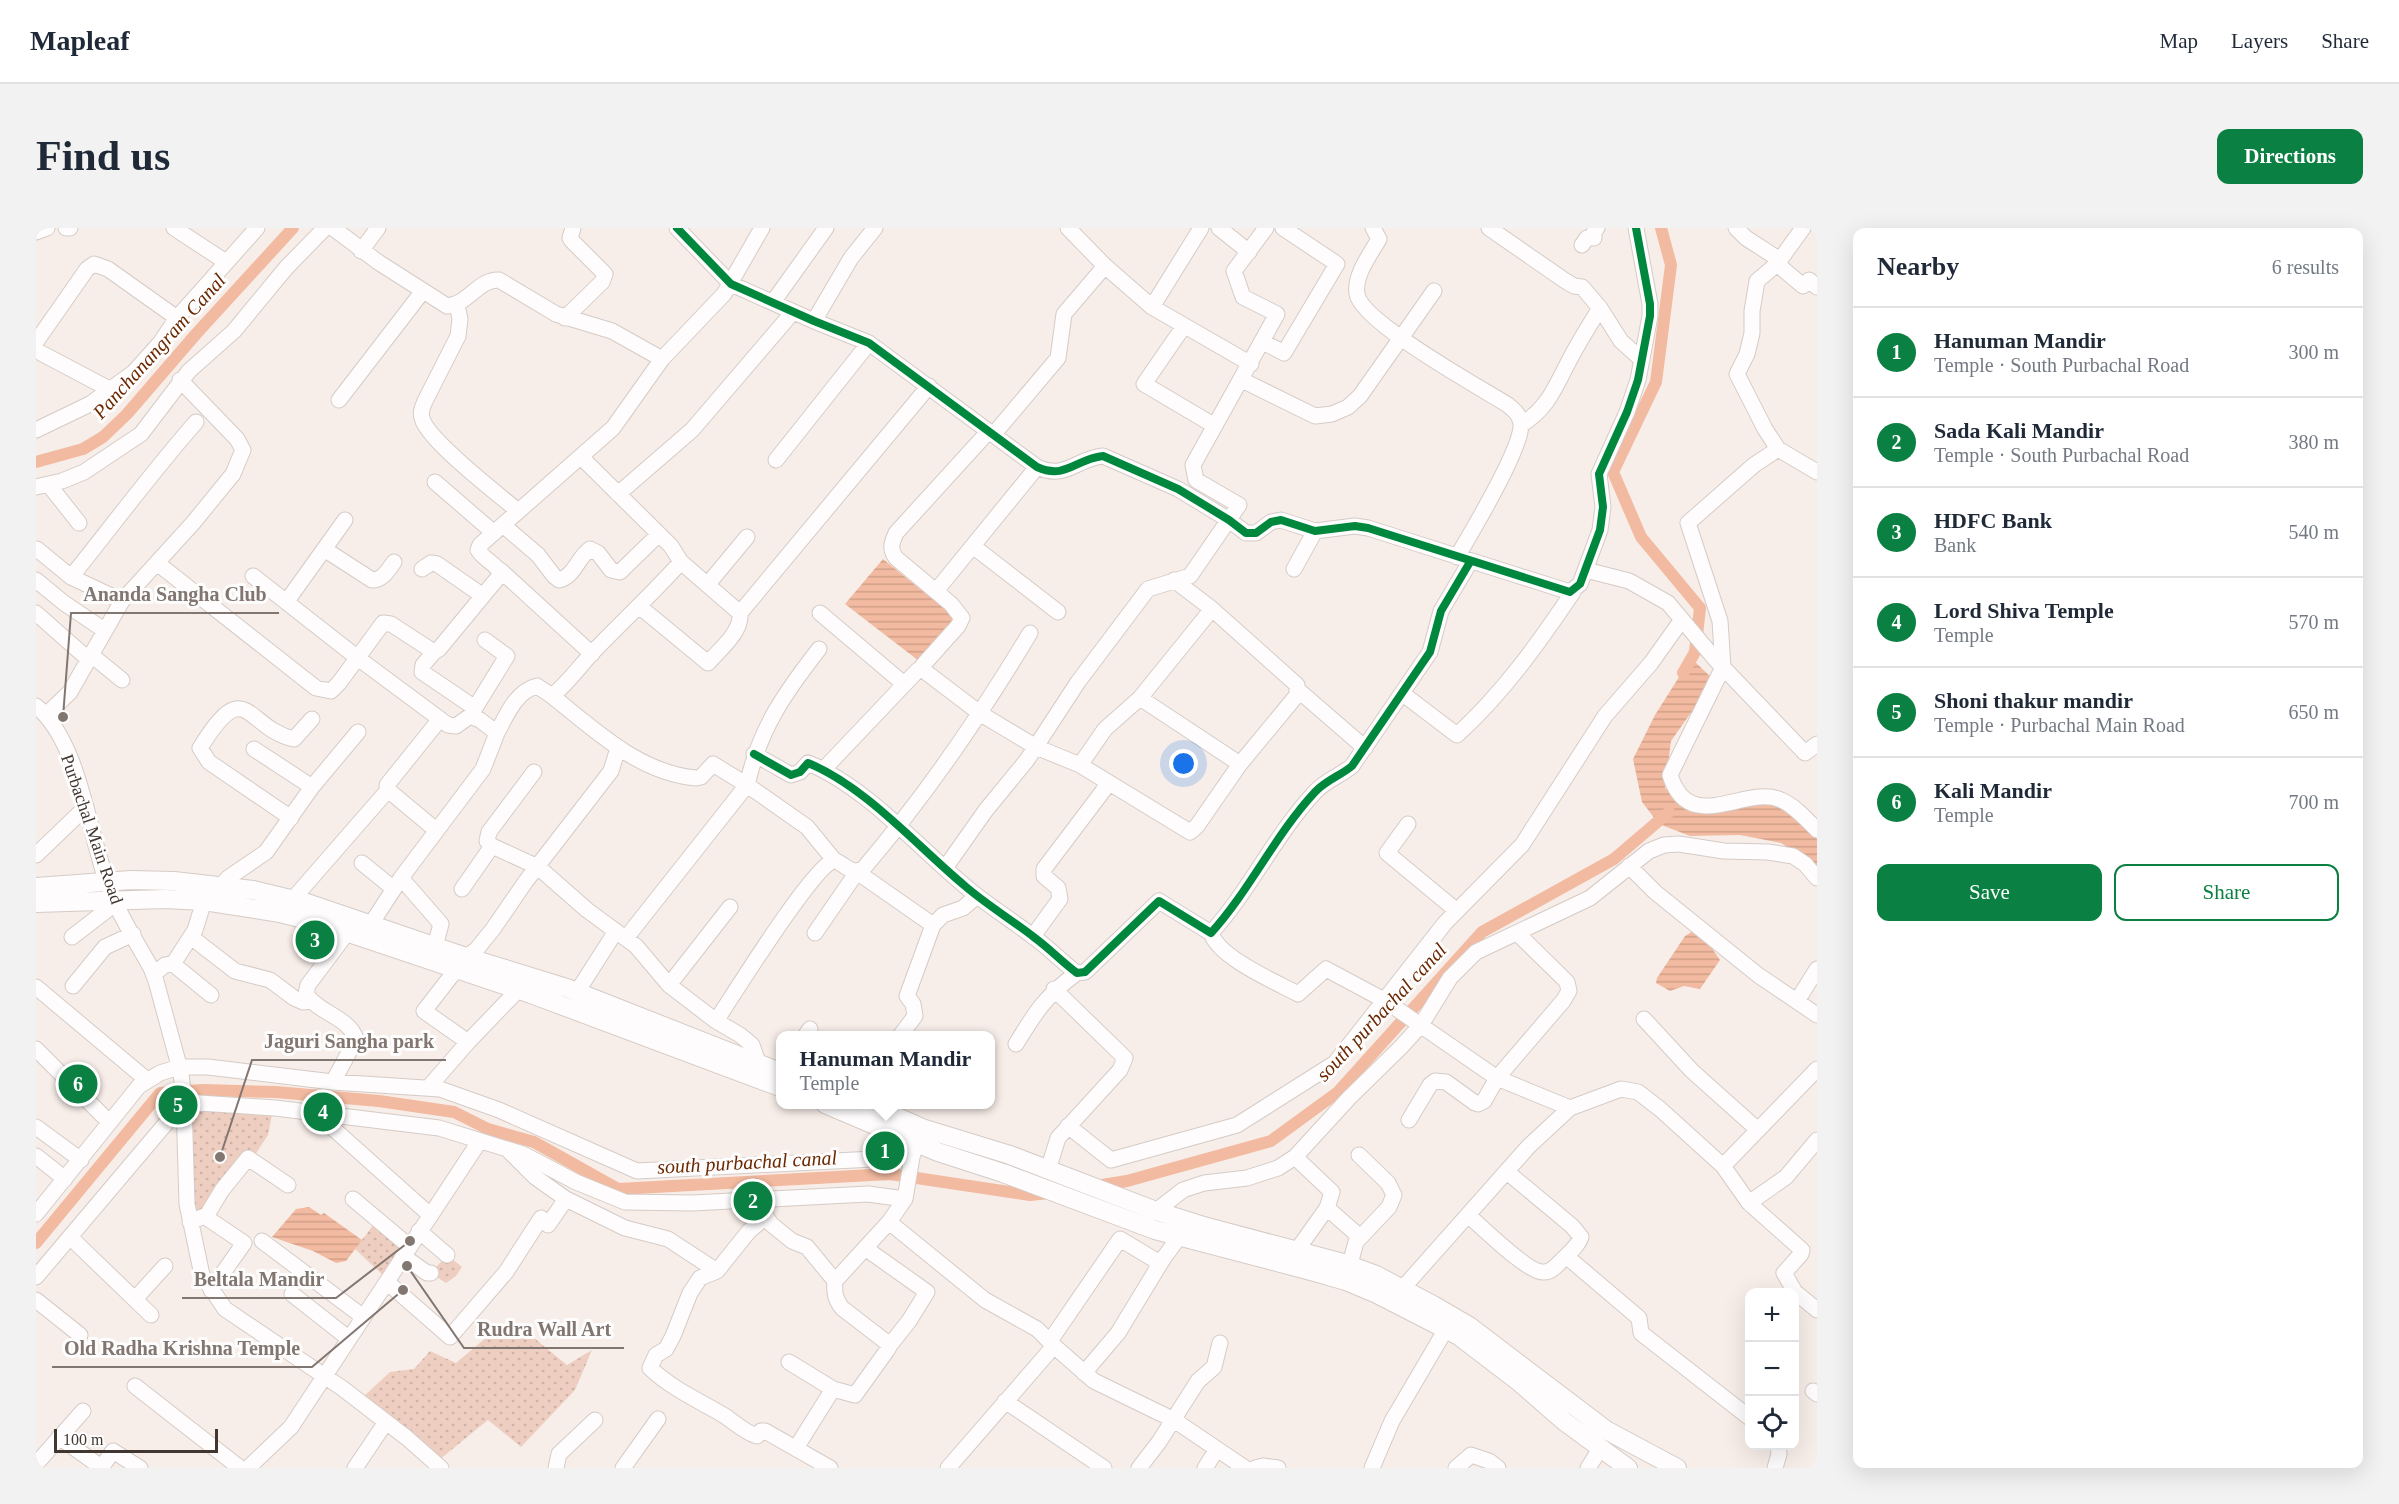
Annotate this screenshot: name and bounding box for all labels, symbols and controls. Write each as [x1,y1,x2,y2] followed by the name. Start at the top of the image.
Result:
[30,25,130,56] text: Mapleaf
[2160,29,2198,53] text: Map
[2231,29,2288,53] text: Layers
[2321,29,2369,53] text: Share
[2217,129,2363,184] button: Directions
[36,133,170,179] text: Find us
[1877,252,1959,281] text: Nearby
[2272,256,2339,278] text: 6 results
[88,269,231,424] water label: Panchanangram Canal
[1934,328,2106,353] text: Hanuman Mandir
[1892,341,1902,363] text: 1
[2288,341,2339,363] text: 300 m
[1934,354,2189,376] text: Temple · South Purbachal Road
[1934,418,2104,443] text: Sada Kali Mandir
[1892,431,1902,453] text: 2
[2288,431,2339,453] text: 380 m
[1934,444,2189,466] text: Temple · South Purbachal Road
[1934,508,2052,533] text: HDFC Bank
[1892,521,1902,543] text: 3
[2288,521,2339,543] text: 540 m
[1934,534,1976,556] text: Bank
[71,575,279,613] callout: Ananda Sangha Club
[83,583,267,606] text: Ananda Sangha Club
[1934,598,2114,623] text: Lord Shiva Temple
[1892,611,1902,633] text: 4
[2288,611,2339,633] text: 570 m
[1934,624,1994,646] text: Temple
[1934,688,2133,713] text: Shoni thakur mandir
[1892,701,1902,723] text: 5
[2288,701,2339,723] text: 650 m
[1934,714,2185,736] text: Temple · Purbachal Main Road
[1169,749,1198,778] your location
[57,752,127,906] street label: Purbachal Main Road
[1934,778,2052,803] text: Kali Mandir
[1892,791,1902,813] text: 6
[2288,791,2339,813] text: 700 m
[1934,804,1994,826] text: Temple
[1877,864,2102,921] button: Save
[2114,864,2339,921] button: Share
[296,918,334,962] pin: 3
[1312,938,1451,1086] water label: south purbachal canal
[252,1022,446,1060] callout: Jaguri Sangha park
[264,1030,435,1053] text: Jaguri Sangha park
[776,1031,995,1109] popup
[800,1046,971,1071] text: Hanuman Mandir
[58,1062,98,1106] pin: 6
[800,1072,859,1094] text: Temple
[158,1082,198,1128] pin: 5
[304,1090,342,1134] pin: 4
[866,1128,904,1174] pin: 1
[657,1146,838,1179] water label: south purbachal canal
[734,1178,772,1224] pin: 2
[182,1260,336,1298] callout: Beltala Mandir
[194,1268,324,1290] text: Beltala Mandir
[1745,1288,1799,1450] map controls
[1745,1288,1799,1342] button: +
[464,1310,624,1348] callout: Rudra Wall Art
[477,1318,611,1340] text: Rudra Wall Art
[52,1329,312,1367] callout: Old Radha Krishna Temple
[64,1337,300,1360] text: Old Radha Krishna Temple
[1745,1342,1799,1396] button: −
[1745,1396,1799,1450] button: locate
[54,1426,218,1454] scale bar
[63,1431,103,1448] text: 100 m

